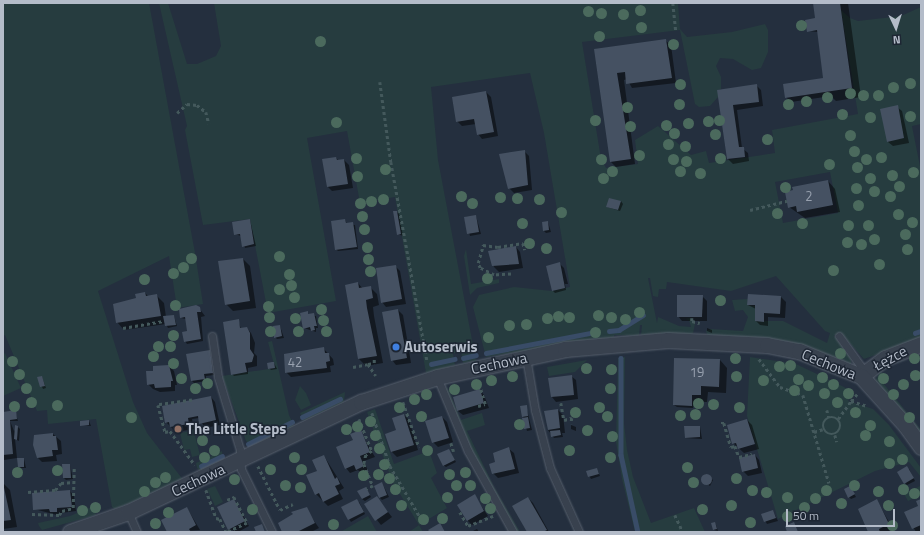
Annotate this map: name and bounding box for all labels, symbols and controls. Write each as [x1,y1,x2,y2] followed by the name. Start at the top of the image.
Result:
[876,8,916,48] north arrow
[892,32,901,48] text: N
[805,188,813,204] house number: 2
[404,338,478,356] place label: Autoserwis
[391,342,401,352] marker: Autoserwis
[870,342,910,374] street label: Łężce
[799,345,859,383] street label: Cechowa
[469,348,529,378] street label: Cechowa
[288,354,302,370] house number: 42
[690,364,704,380] house number: 19
[186,420,286,438] place label: The Little Steps
[173,424,183,434] marker: The Little Steps
[168,460,228,500] street label: Cechowa
[788,501,897,527] scale bar
[793,506,819,525] text: 50 m

